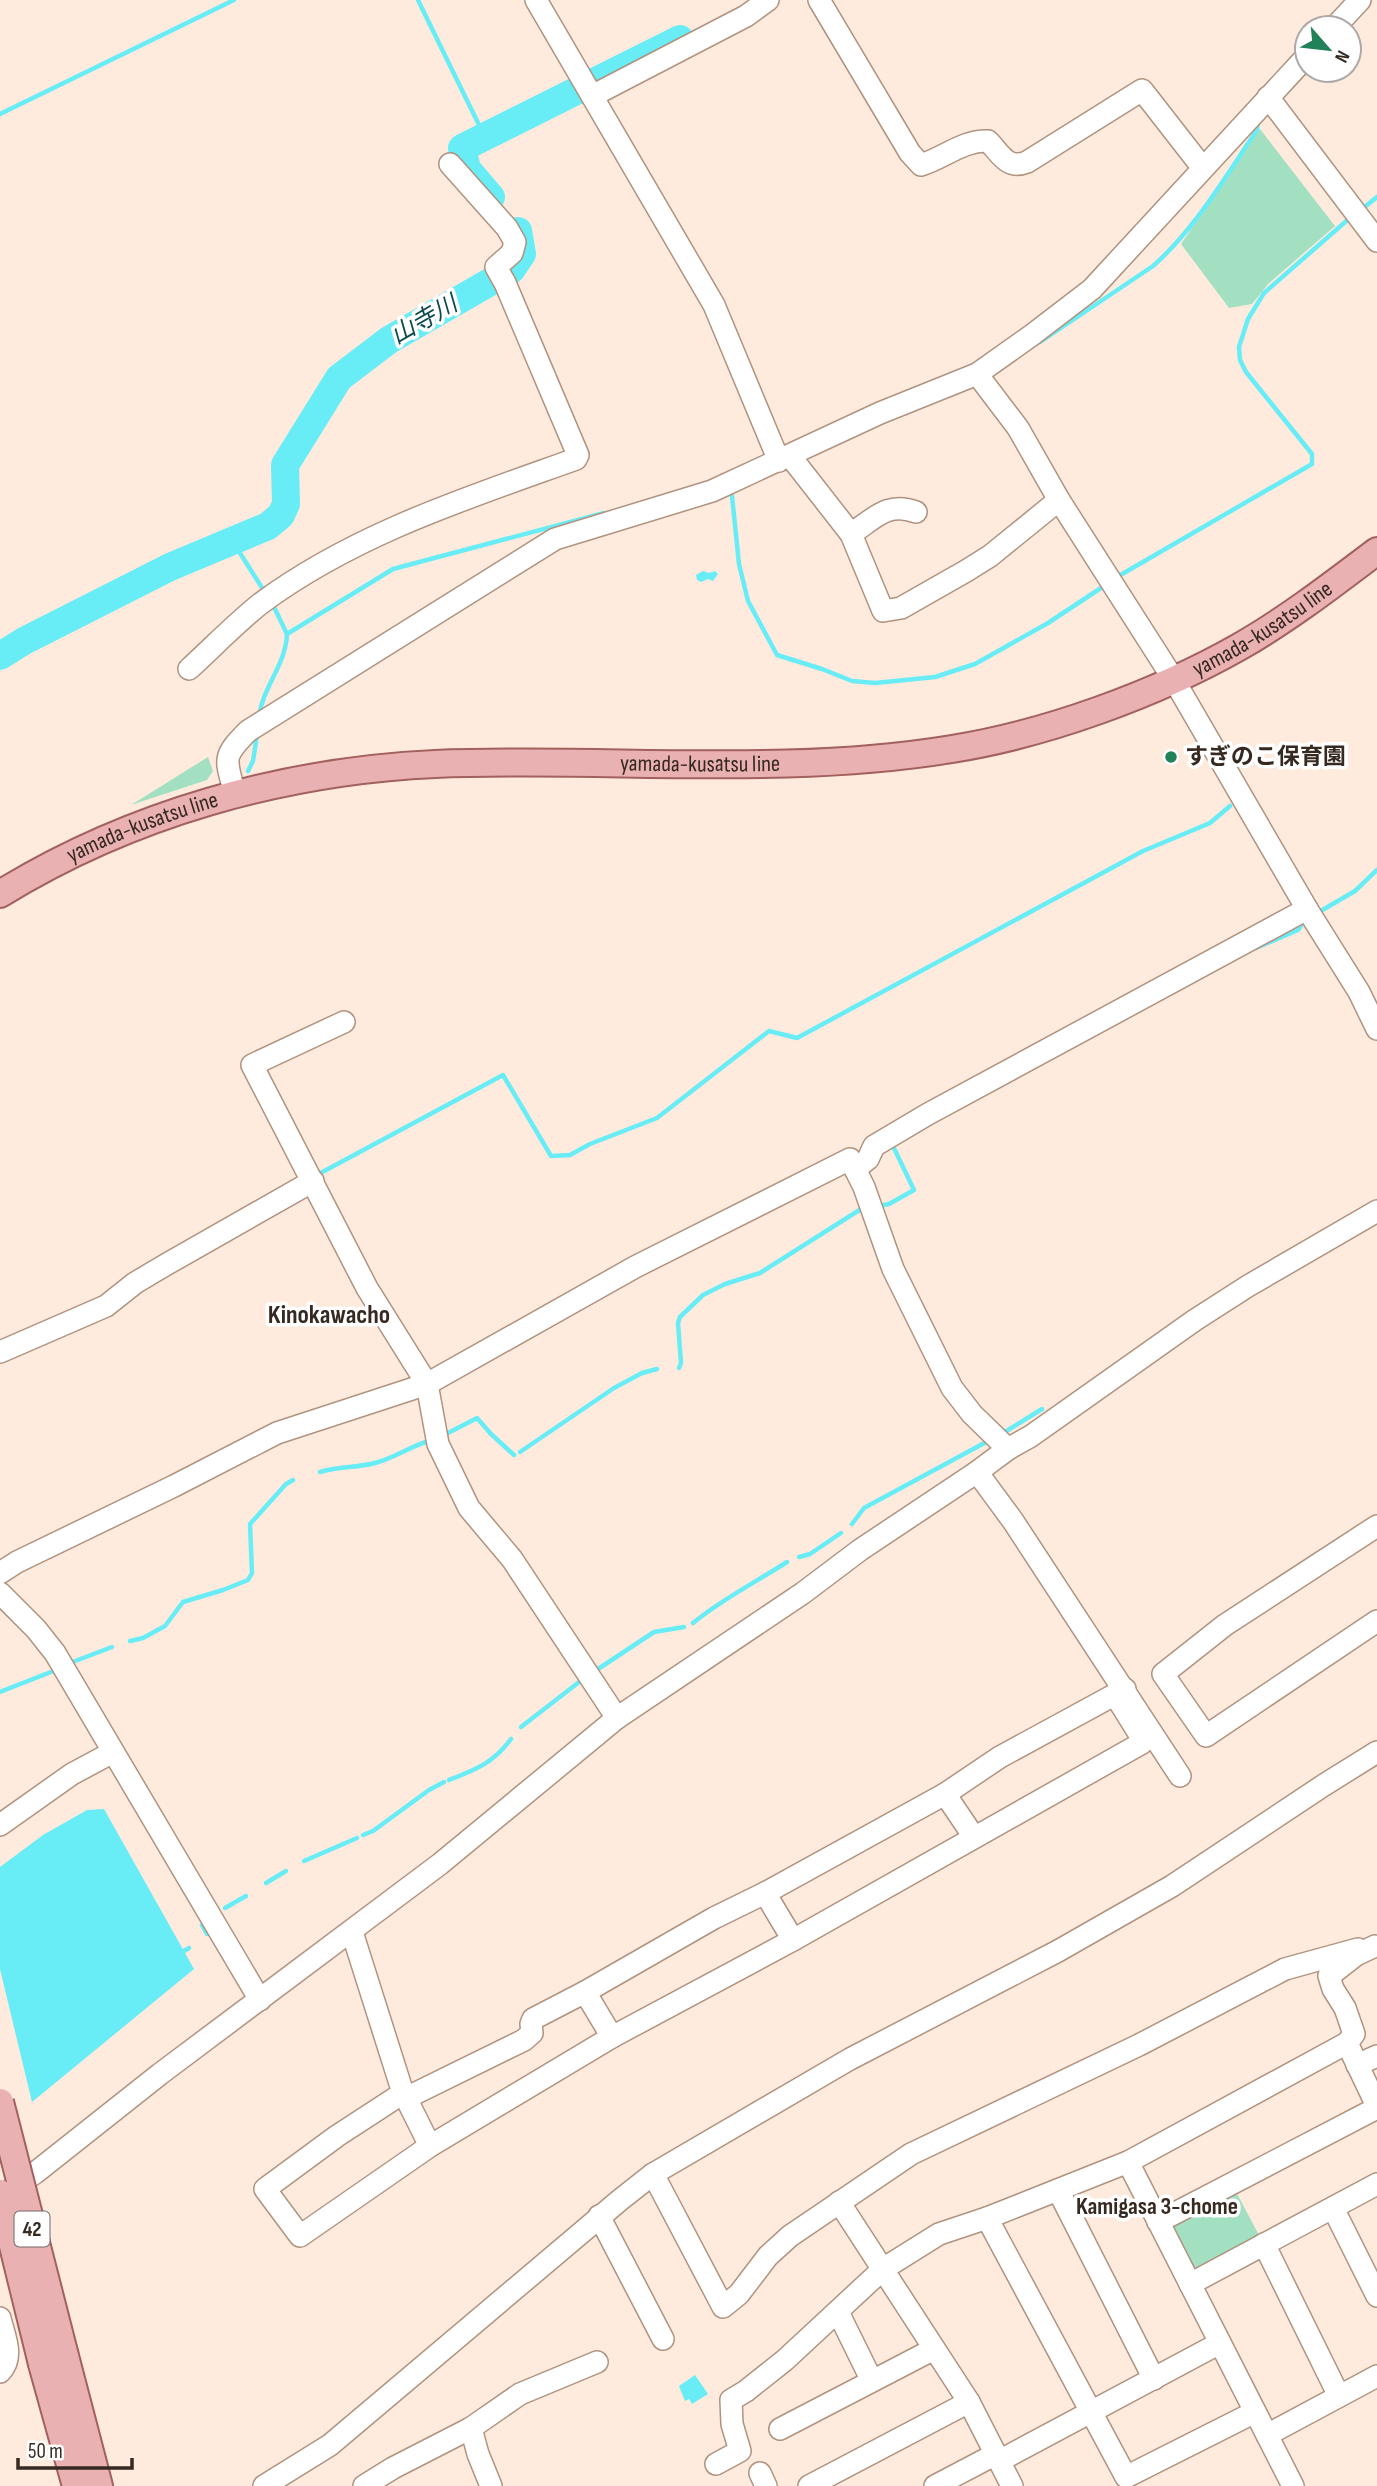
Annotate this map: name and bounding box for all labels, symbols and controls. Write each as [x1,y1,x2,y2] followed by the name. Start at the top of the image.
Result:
[1293,14,1363,84] north arrow
[1329,46,1354,66] text: N
[386,288,465,351] water label: 山寺川
[1188,575,1338,683] street label: yamada-kusatsu line
[1185,743,1346,771] place label: すぎのこ保育園
[620,749,780,778] street label: yamada-kusatsu line
[1163,749,1179,765] marker: すぎのこ保育園
[62,786,221,869] street label: yamada-kusatsu line
[268,1300,390,1331] district label: Kinokawacho
[1076,2192,1238,2221] district label: Kamigasa 3-chome
[14,2212,50,2246] road number: 42
[18,2426,131,2470] scale bar
[28,2439,63,2464] text: 50 m

